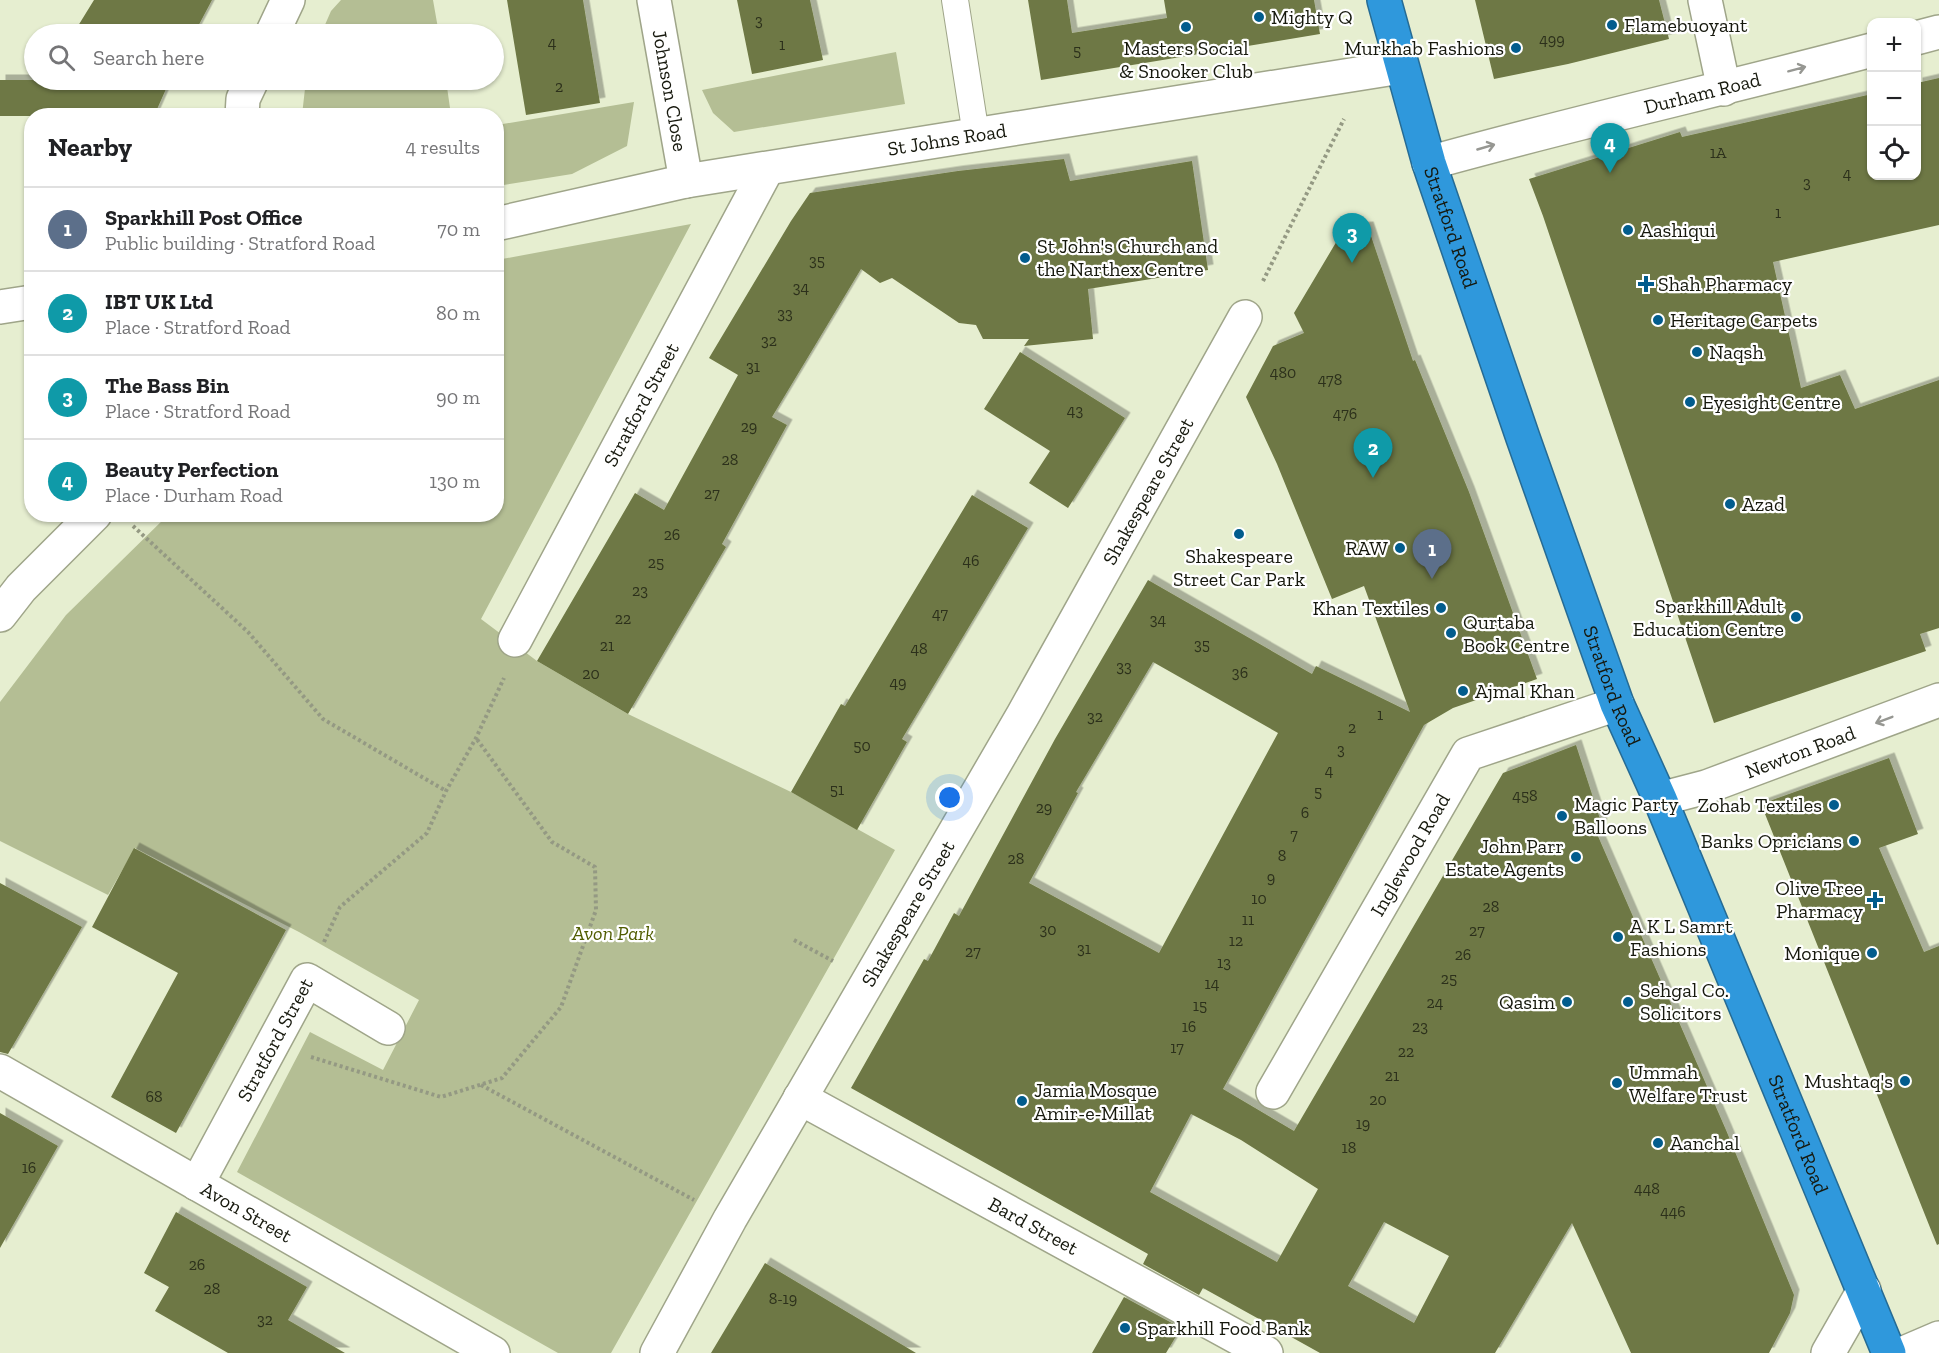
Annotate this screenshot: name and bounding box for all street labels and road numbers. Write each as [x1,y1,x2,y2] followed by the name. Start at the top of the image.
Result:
[647,28,693,153] street label: Johnson Close
[1641,67,1763,119] street label: Durham Road
[886,118,1008,161] street label: St Johns Road
[1419,163,1483,291] street label: Stratford Road
[598,338,684,471] street label: Stratford Street
[1097,413,1199,569] street label: Shakespeare Street
[1578,622,1646,750] street label: Stratford Road
[1742,720,1858,783] street label: Newton Road
[1365,789,1455,920] street label: Inglewood Road
[856,836,960,991] street label: Shakespeare Street
[232,973,318,1106] street label: Stratford Street
[1763,1071,1834,1198] street label: Stratford Road
[197,1177,297,1248] street label: Avon Street
[984,1192,1083,1260] street label: Bard Street

